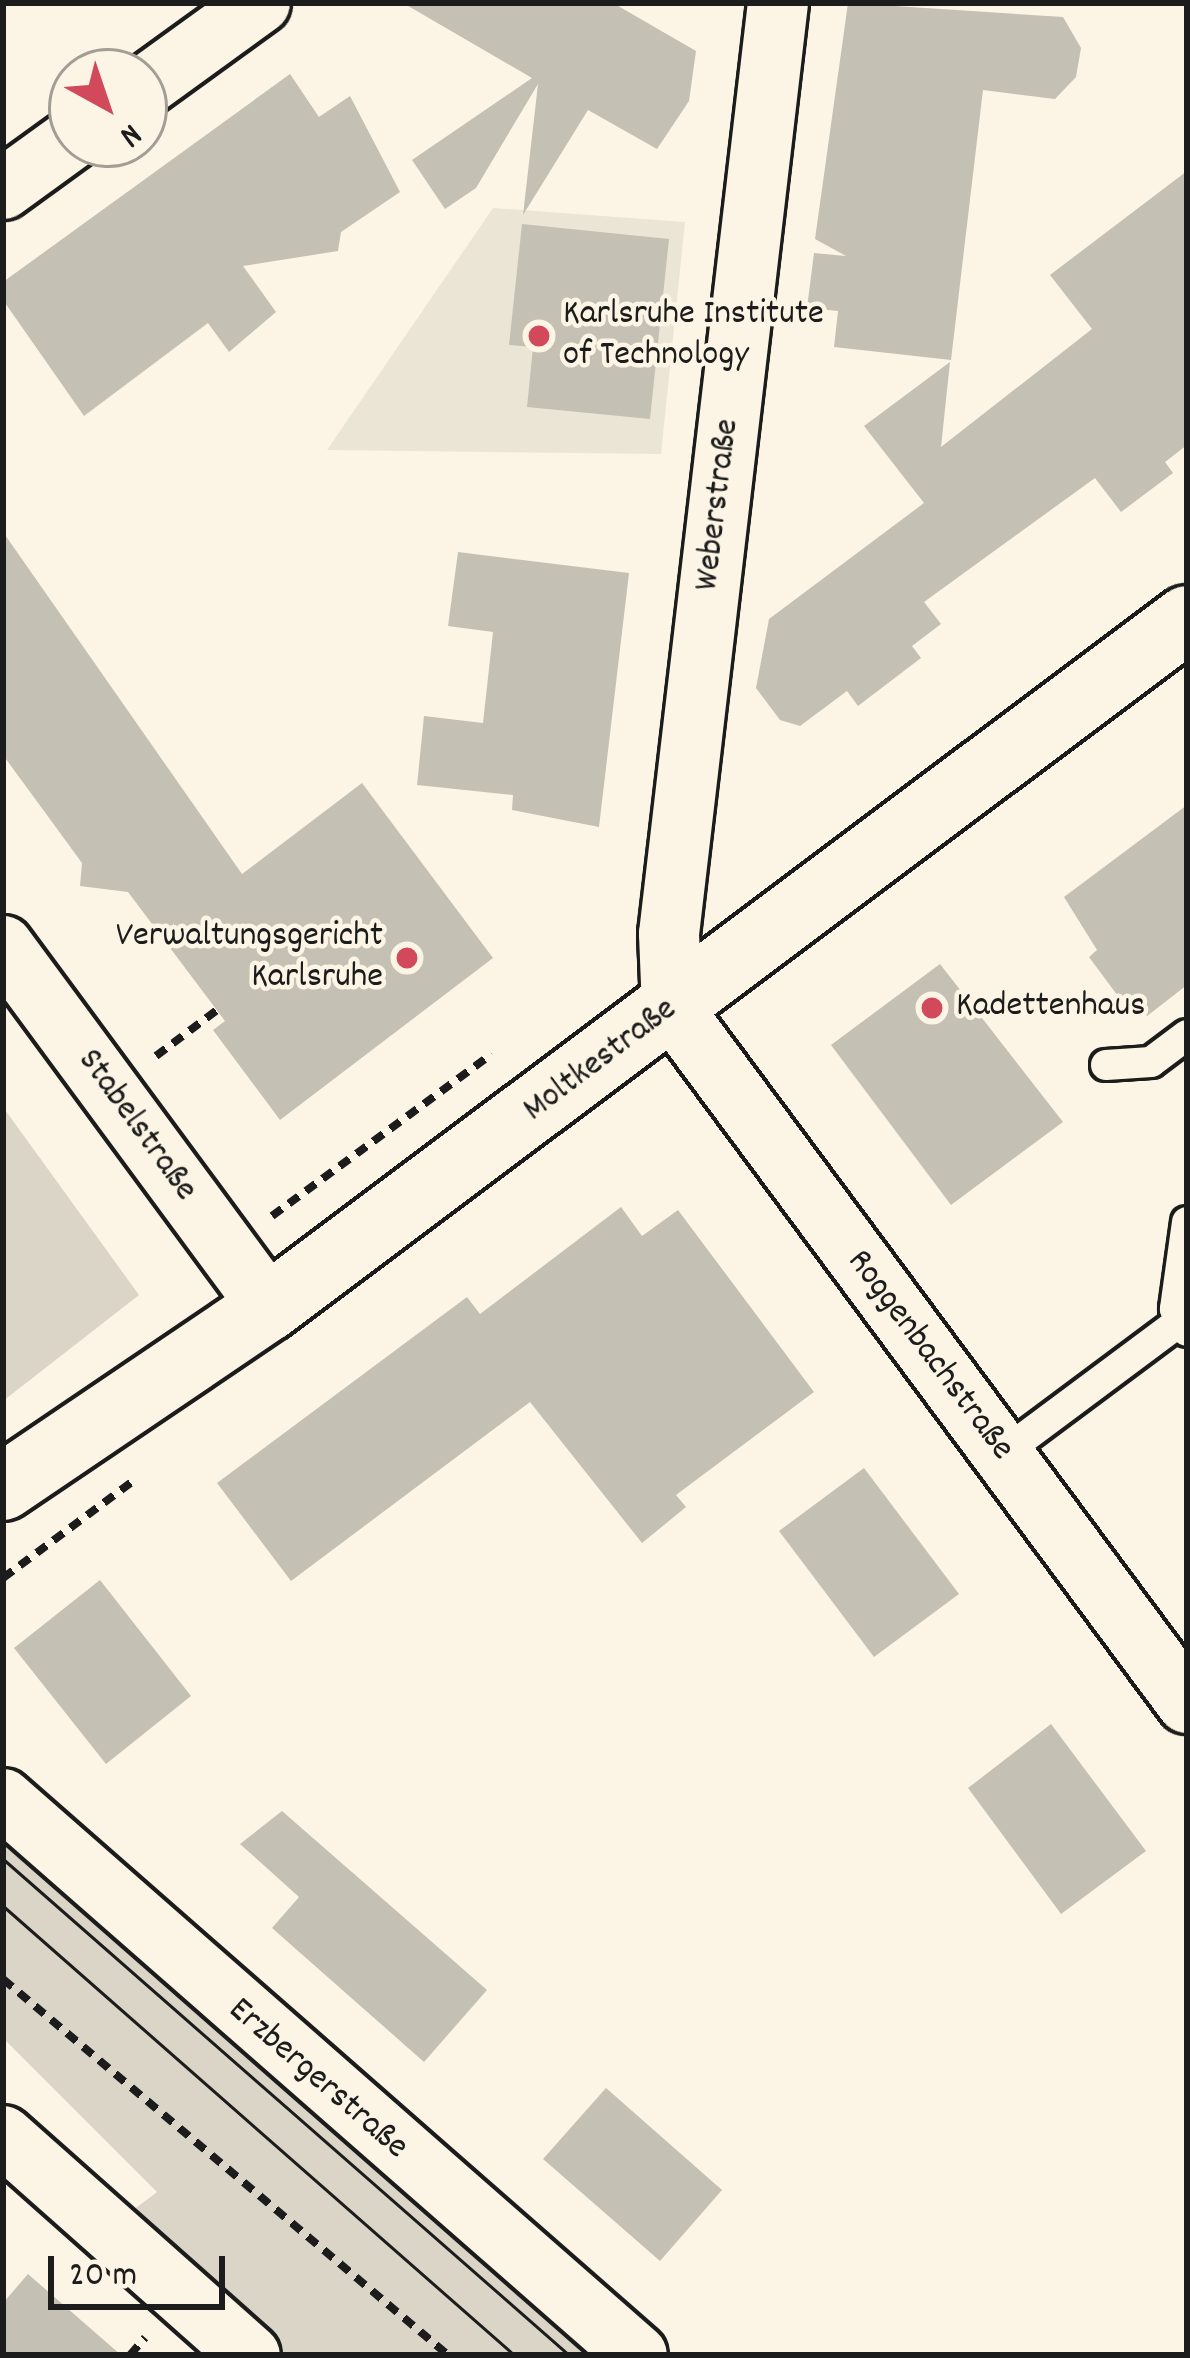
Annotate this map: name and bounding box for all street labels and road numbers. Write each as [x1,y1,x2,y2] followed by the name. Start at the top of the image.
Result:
[687,417,751,593] street label: Weberstraße
[516,989,686,1133] street label: Moltkestraße
[66,1041,206,1211] street label: Stabelstraße
[836,1242,1022,1470] street label: Roggenbachstraße
[218,1990,416,2170] street label: Erzbergerstraße

